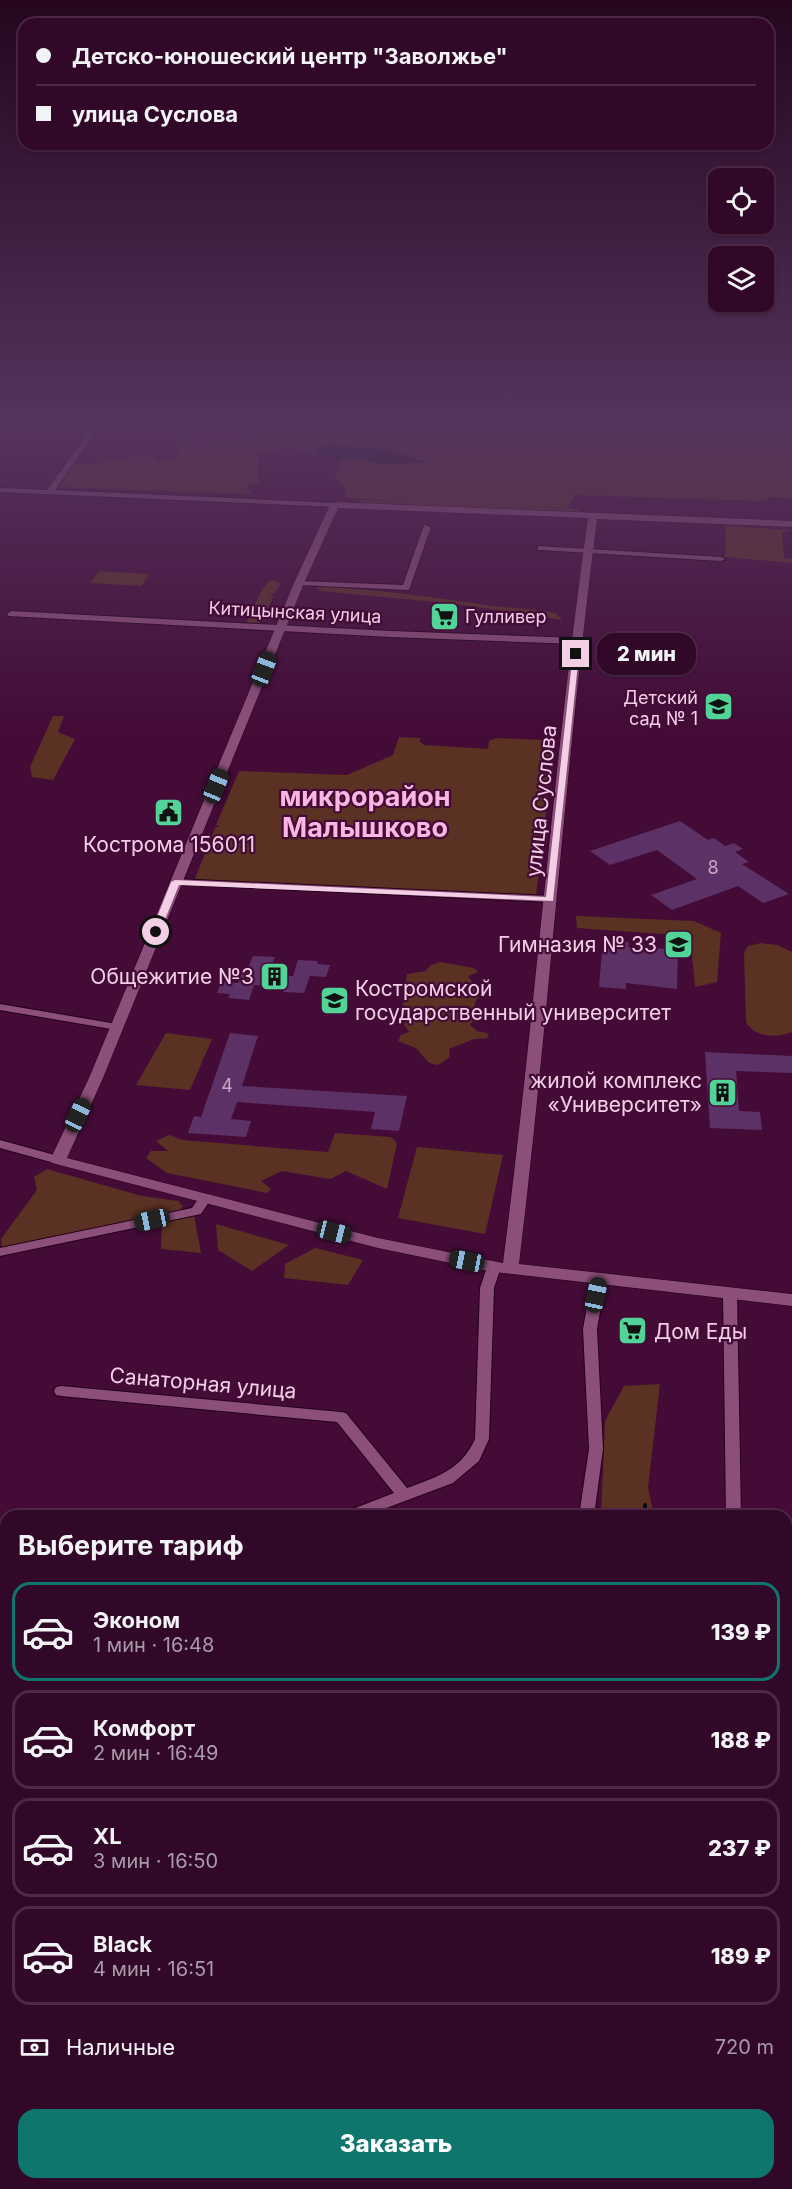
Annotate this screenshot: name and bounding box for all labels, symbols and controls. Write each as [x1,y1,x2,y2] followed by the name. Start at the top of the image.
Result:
[72,43,508,69] text: Детско-юношеский центр "Заволжье"
[72,101,238,127] text: улица Суслова
[708,168,774,312] map controls
[708,168,774,234] button: locate
[708,246,774,312] button: layers
[208,597,382,627] street label: Китицынская улица
[428,600,460,632] supermarket icon: Гулливер
[465,606,547,627] place label: Гулливер
[597,633,696,675] callout: 2 мин
[562,640,589,667] route end
[617,642,676,666] text: 2 мин
[249,649,279,689] car
[623,687,698,729] place label: Детский сад № 1
[703,691,735,723] school or university icon: Детский сад № 1
[521,724,561,878] street label: улица Суслова
[201,766,231,806] car
[279,780,451,844] district label: микрорайон Малышково
[153,797,185,829] public building icon: Кострома 156011
[83,832,255,857] place label: Кострома 156011
[707,857,719,878] house number: 8
[142,918,169,945] route start
[662,928,694,960] school or university icon: Гимназия № 33
[498,932,657,957] place label: Гимназия № 33
[259,960,291,992] building icon: Общежитие №3
[90,964,254,989] place label: Общежитие №3
[355,976,671,1025] place label: Костромской государственный университет
[318,984,350,1016] school or university icon: Костромской государственный университет
[530,1068,702,1117] place label: жилой комплекс «Университет»
[221,1075,233,1096] house number: 4
[707,1076,739,1108] building icon: жилой комплекс «Университет»
[62,1095,94,1135] car
[133,1207,171,1233] car
[314,1219,354,1245] car
[448,1249,486,1273] car
[583,1276,609,1314] car
[617,1315,649,1347] supermarket icon: Дом Еды
[654,1319,747,1344] place label: Дом Еды
[108,1362,298,1404] street label: Санаторная улица
[18,1529,244,1562] text: Выберите тариф
[21,1605,75,1659] icon: car
[93,1607,180,1633] text: Эконом
[711,1619,771,1645] text: 139 ₽
[93,1633,214,1657] text: 1 мин · 16:48
[21,1713,75,1767] icon: car
[93,1715,195,1741] text: Комфорт
[711,1727,771,1753] text: 188 ₽
[93,1741,219,1765] text: 2 мин · 16:49
[21,1821,75,1875] icon: car
[93,1823,122,1849] text: XL
[708,1835,771,1861] text: 237 ₽
[93,1849,218,1873] text: 3 мин · 16:50
[21,1929,75,1983] icon: car
[93,1931,152,1957] text: Black
[711,1943,771,1969] text: 189 ₽
[93,1957,214,1981] text: 4 мин · 16:51
[18,2031,51,2064] icon: cash
[66,2034,175,2060] text: Наличные
[715,2035,774,2059] text: 720 m
[18,2109,774,2178] button: Заказать

